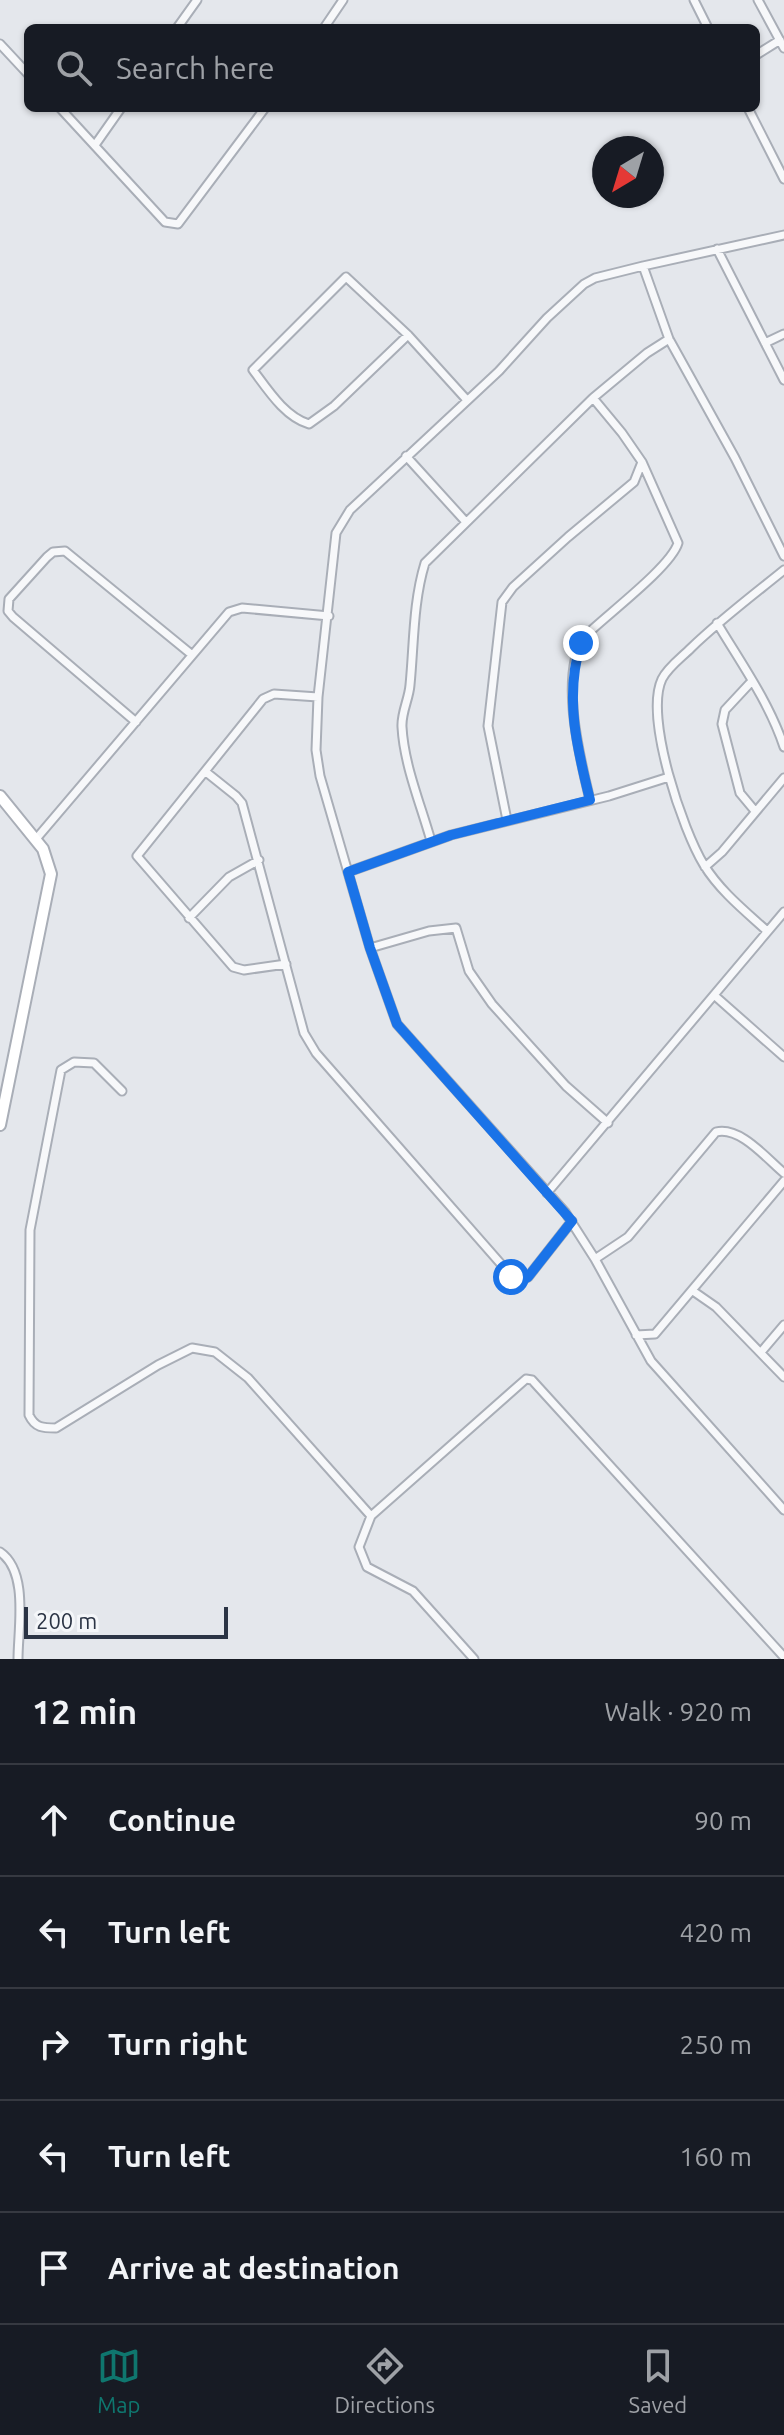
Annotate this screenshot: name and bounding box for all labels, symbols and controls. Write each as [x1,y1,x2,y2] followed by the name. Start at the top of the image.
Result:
[24,24,760,112] search box
[52,46,96,90] icon: search
[116,51,275,85] text: Search here
[592,136,664,208] north arrow
[563,625,599,661] route end
[493,1259,529,1295] route start
[24,1603,228,1639] scale bar
[36,1608,97,1633] text: 200 m
[32,1692,137,1730] text: 12 min
[604,1697,752,1726] text: Walk · 920 m
[32,1798,76,1842] icon: ahead
[108,1803,236,1837] text: Continue
[694,1806,752,1835] text: 90 m
[32,1910,76,1954] icon: left
[108,1915,230,1949] text: Turn left
[680,1918,752,1947] text: 420 m
[32,2022,76,2066] icon: right
[108,2027,248,2061] text: Turn right
[680,2030,752,2059] text: 250 m
[32,2134,76,2178] icon: left
[108,2139,230,2173] text: Turn left
[680,2142,752,2171] text: 160 m
[32,2246,76,2290] icon: arrive
[108,2251,400,2285] text: Arrive at destination
[97,2344,141,2417] tab: Map
[334,2344,435,2417] tab: Directions
[629,2344,687,2417] tab: Saved

